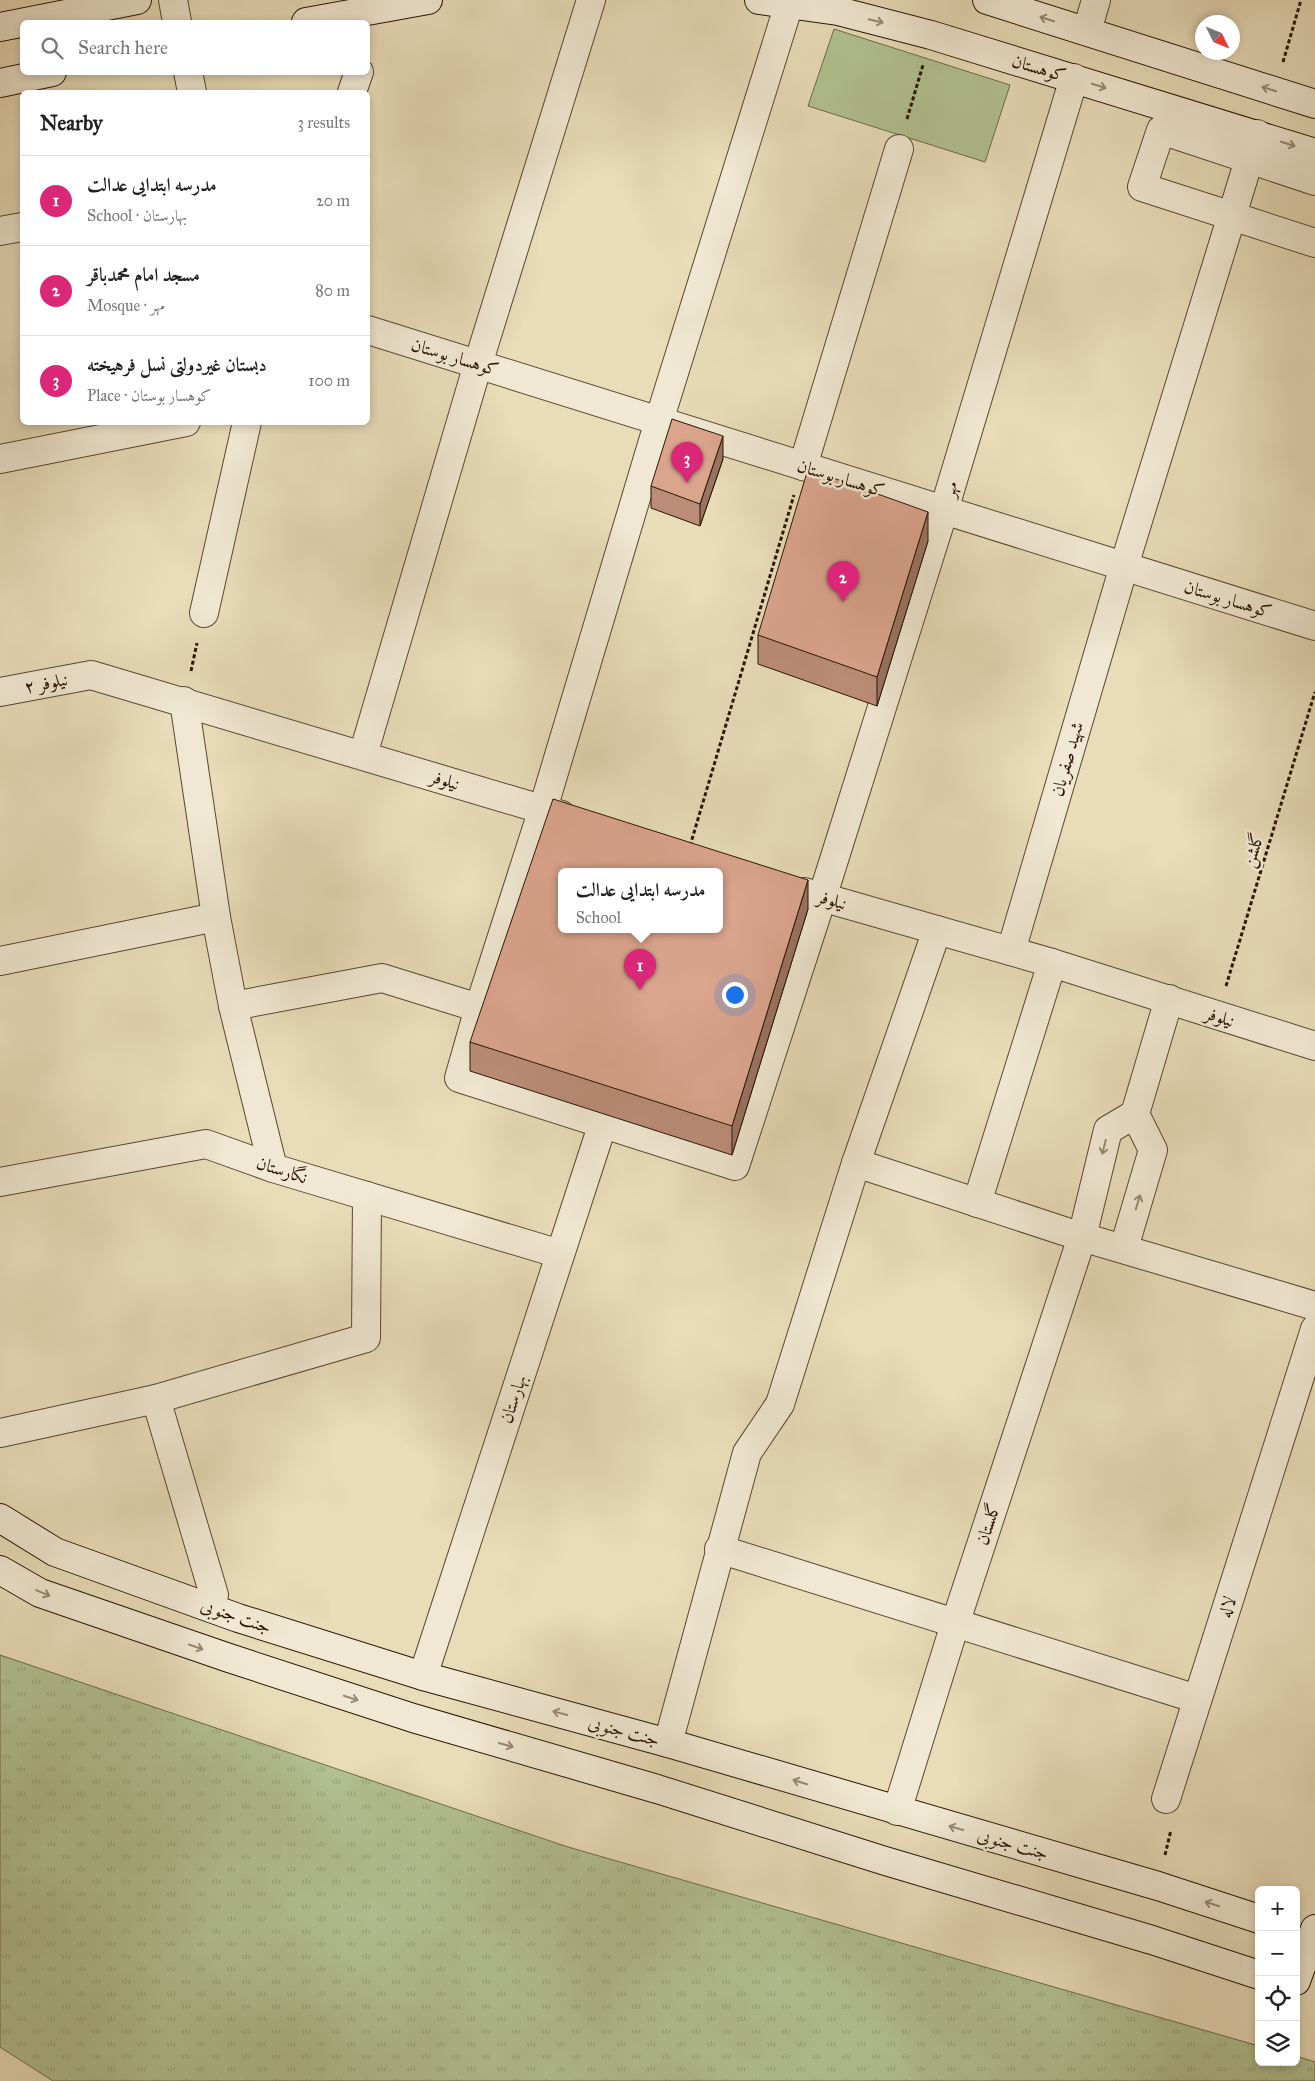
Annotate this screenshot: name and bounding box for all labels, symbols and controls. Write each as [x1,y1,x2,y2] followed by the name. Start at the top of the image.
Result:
[1039,13,1055,23] one-way arrow
[1195,15,1240,60] north arrow
[868,17,884,26] one-way arrow
[20,20,370,75] search box
[38,34,66,62] icon: search
[78,36,168,59] text: Search here
[1009,49,1069,87] street label: کوهستان
[1091,82,1107,92] one-way arrow
[1261,84,1277,94] one-way arrow
[40,110,103,136] text: Nearby
[297,113,350,132] text: 3 results
[1280,140,1295,149] one-way arrow
[87,173,217,196] text: مدرسه ابتدایی عدالت
[53,191,59,210] text: 1
[316,191,350,210] text: 20 m
[87,206,187,225] text: School · بهارستان
[87,263,200,286] text: مسجد امام محمدباقر
[52,281,60,300] text: 2
[315,281,350,300] text: 80 m
[87,296,164,315] text: Mosque · مهر
[409,333,501,381] street label: کوهسار بوستان
[87,353,267,376] text: دبستان غیردولتی نسل فرهیخته
[53,371,59,390] text: 3
[308,371,350,390] text: 100 m
[87,386,211,405] text: Place · کوهسار بوستان
[671,442,703,483] pin: 3
[795,454,887,502] street label: کوهسار بوستان
[937,478,964,502] street label: مهر
[827,561,859,602] pin: 2
[1182,575,1274,623] street label: کوهسار بوستان
[22,668,70,699] street label: نیلوفر ۲
[1046,719,1089,799] street label: شهید صفریان
[425,765,462,796] street label: نیلوفر
[1237,830,1270,870] street label: گلشن
[558,868,723,933] popup
[576,878,705,901] text: مدرسه ابتدایی عدالت
[812,885,849,916] street label: نیلوفر
[576,908,621,927] text: School
[624,949,656,990] pin: 1
[722,982,748,1008] your location
[1200,1001,1238,1033] street label: نیلوفر
[1099,1138,1108,1154] one-way arrow
[254,1150,311,1189] street label: نگارستان
[1133,1194,1143,1210] one-way arrow
[495,1372,532,1426] street label: بهارستان
[971,1500,1005,1548] street label: گلستان
[35,1589,50,1599] one-way arrow
[1213,1593,1241,1621] street label: لاله
[197,1594,274,1640] street label: جنت جنوبی
[188,1643,204,1652] one-way arrow
[342,1694,358,1703] one-way arrow
[552,1708,568,1717] one-way arrow
[585,1711,662,1753] street label: جنت جنوبی
[498,1741,514,1751] one-way arrow
[792,1777,808,1787] one-way arrow
[948,1823,964,1832] one-way arrow
[974,1823,1051,1867] street label: جنت جنوبی
[1255,1886,1300,2066] map controls
[1255,1886,1300,1931] button: +
[1205,1898,1221,1908] one-way arrow
[1255,1931,1300,1976] button: −
[1255,1976,1300,2021] button: locate
[1255,2021,1300,2066] button: layers

